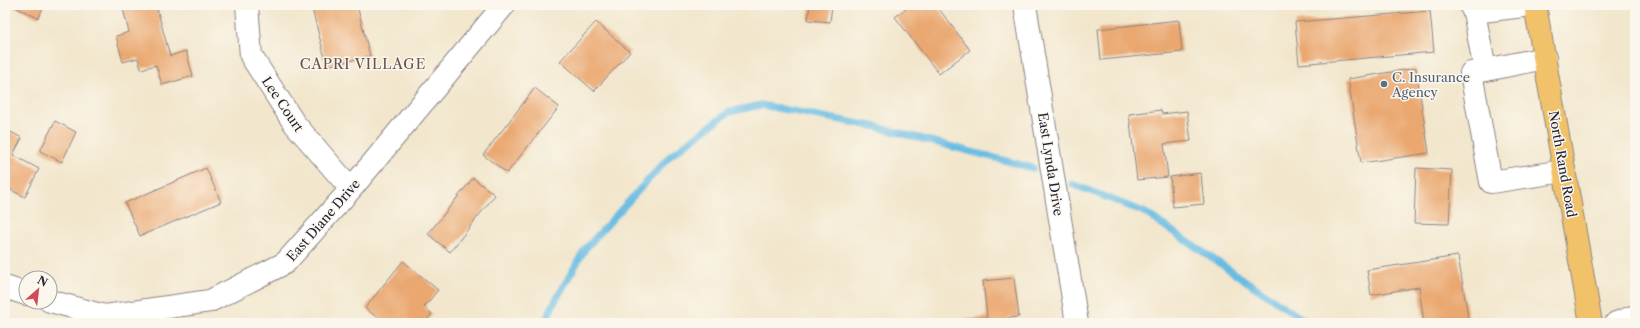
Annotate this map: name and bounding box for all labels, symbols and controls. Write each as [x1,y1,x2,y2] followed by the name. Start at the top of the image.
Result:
[300,55,426,73] district label: CAPRI VILLAGE
[1391,69,1470,100] place label: C. Insurance Agency
[259,74,307,135] street label: Lee Court
[1379,79,1389,89] marker: C. Insurance Agency
[1546,109,1580,219] street label: North Rand Road
[1035,111,1067,217] street label: East Lynda Drive
[283,176,363,264] street label: East Diane Drive
[18,270,58,310] north arrow
[35,273,51,290] text: N

